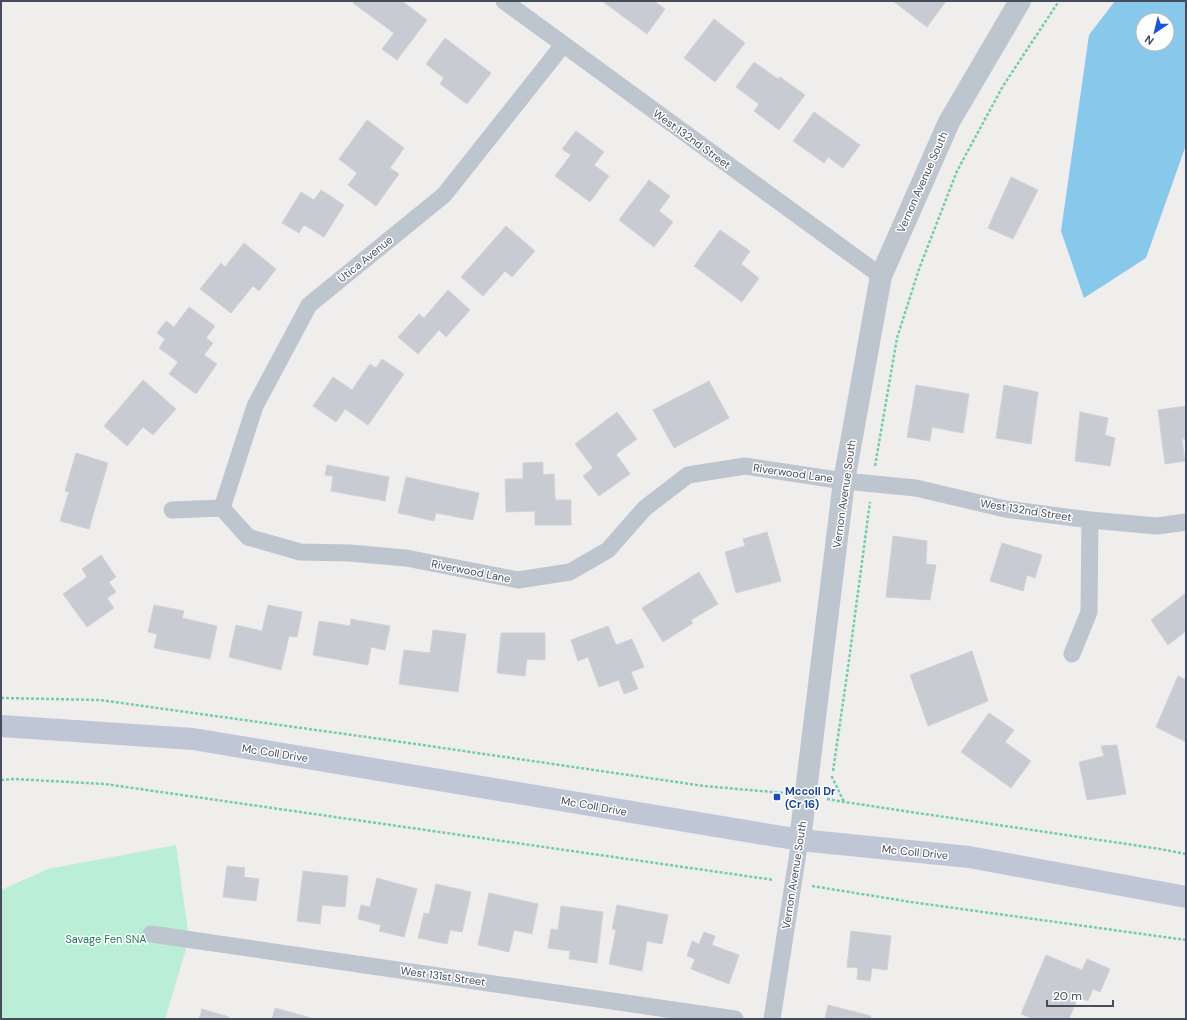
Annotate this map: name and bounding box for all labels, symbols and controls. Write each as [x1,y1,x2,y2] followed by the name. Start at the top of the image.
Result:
[1135,12,1175,52] north arrow
[1142,32,1157,48] text: N
[650,106,734,172] street label: West 132nd Street
[893,129,951,235] street label: Vernon Avenue South
[335,233,395,285] street label: Utica Avenue
[829,439,859,549] street label: Vernon Avenue South
[752,460,834,486] street label: Riverwood Lane
[979,496,1073,524] street label: West 132nd Street
[430,556,512,586] street label: Riverwood Lane
[241,741,309,765] street label: Mc Coll Drive
[785,784,836,811] place label: Mccoll Dr (Cr 16)
[772,792,782,802] marker: Mccoll Dr (Cr 16)
[560,793,628,819] street label: Mc Coll Drive
[779,820,809,930] street label: Vernon Avenue South
[881,842,949,862] street label: Mc Coll Drive
[65,932,147,946] park label: Savage Fen SNA
[400,963,486,989] street label: West 131st Street
[1047,982,1113,1008] scale bar
[1053,988,1082,1004] text: 20 m

